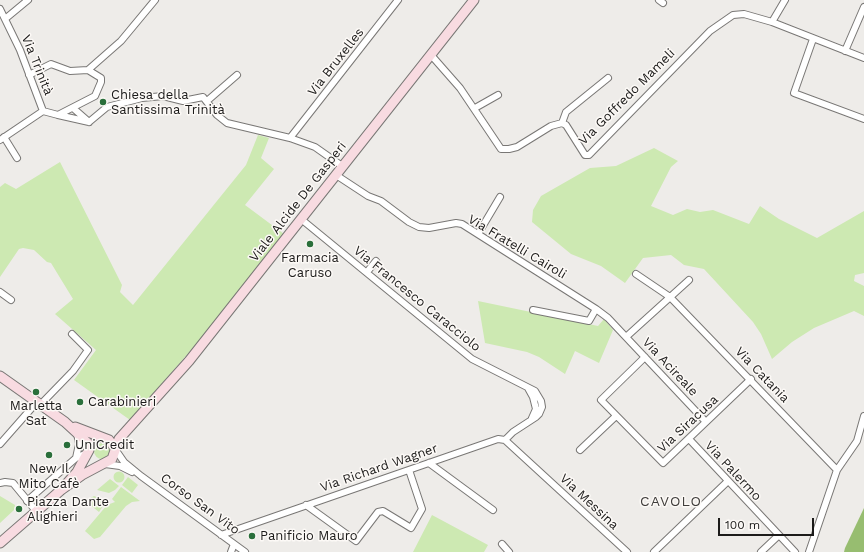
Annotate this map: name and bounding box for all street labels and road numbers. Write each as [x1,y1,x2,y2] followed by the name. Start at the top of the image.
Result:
[305,25,367,99] street label: Via Bruxelles
[18,33,56,97] street label: Via Trinità
[576,46,678,148] street label: Via Goffredo Mameli
[246,139,350,265] street label: Viale Alcide De Gasperi
[465,211,569,283] street label: Via Fratelli Cairoli
[350,243,484,355] street label: Via Francesco Caracciolo
[639,335,701,399] street label: Via Acireale
[732,344,792,406] street label: Via Catania
[654,392,722,456] street label: Via Siracusa
[701,438,765,504] street label: Via Palermo
[318,441,440,495] street label: Via Richard Wagner
[157,470,243,538] street label: Corso San Vito
[556,471,622,533] street label: Via Messina

